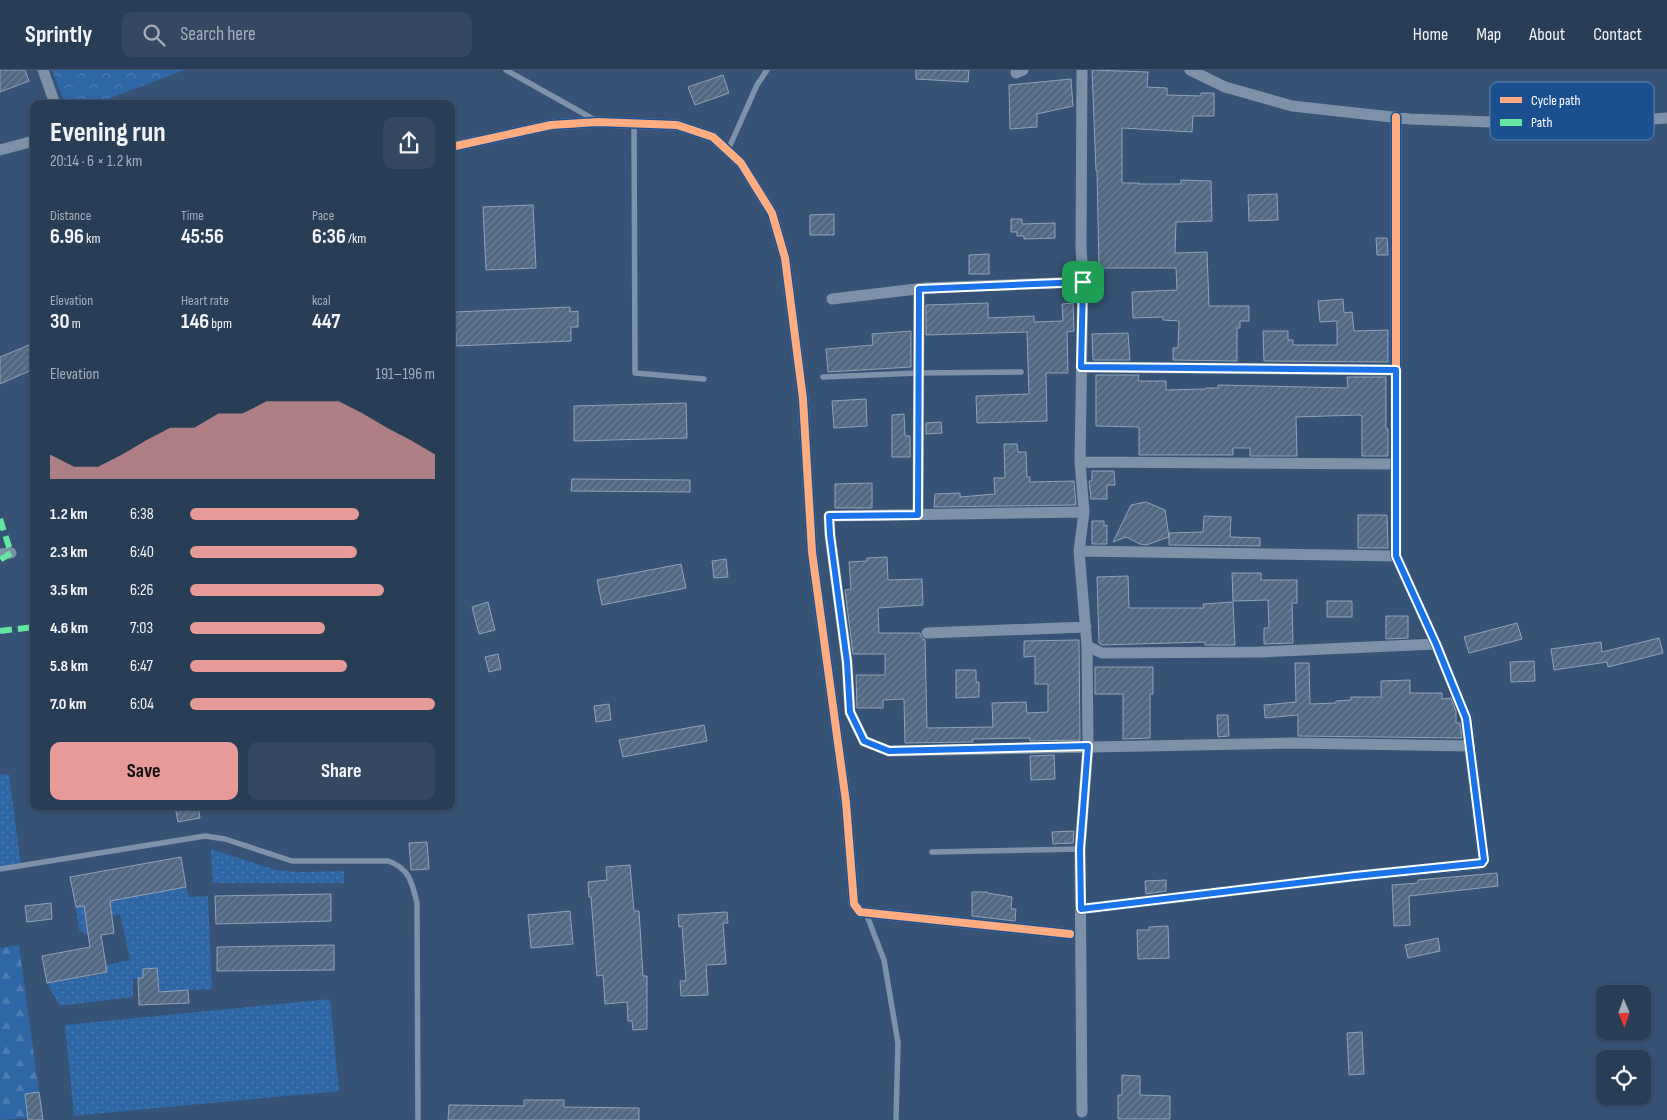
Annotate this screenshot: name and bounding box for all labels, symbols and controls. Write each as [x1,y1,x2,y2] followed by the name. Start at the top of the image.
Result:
[122,12,472,57] search box
[25,20,92,49] text: Sprintly
[140,21,168,49] icon: search
[180,23,256,46] text: Search here
[1413,24,1448,45] text: Home
[1476,24,1501,45] text: Map
[1529,24,1565,45] text: About
[1593,24,1642,45] text: Contact
[1490,82,1654,140] legend
[1531,92,1581,109] text: Cycle path
[1531,114,1552,131] text: Path
[50,116,166,149] text: Evening run
[383,117,435,169] button: share
[50,152,142,171] text: 20:14 · 6 × 1.2 km
[50,207,91,224] text: Distance
[181,207,204,224] text: Time
[312,207,334,224] text: Pace
[50,224,84,249] text: 6.96
[181,224,224,249] text: 45:56
[312,224,346,249] text: 6:36
[84,230,100,247] text: km
[346,230,366,247] text: /km
[1062,261,1104,303] pin
[1069,268,1097,296] icon: arrive
[50,292,93,309] text: Elevation
[181,292,229,309] text: Heart rate
[312,292,331,309] text: kcal
[50,309,69,334] text: 30
[181,309,209,334] text: 146
[312,309,341,334] text: 447
[69,315,81,332] text: m
[209,315,232,332] text: bpm
[50,365,99,384] text: Elevation
[375,365,435,384] text: 191–196 m
[50,505,88,524] text: 1.2 km
[130,505,154,524] text: 6:38
[50,543,88,562] text: 2.3 km
[130,543,154,562] text: 6:40
[50,581,88,600] text: 3.5 km
[130,581,154,600] text: 6:26
[50,619,88,638] text: 4.6 km
[130,619,153,638] text: 7:03
[50,657,88,676] text: 5.8 km
[130,657,153,676] text: 6:47
[50,695,86,714] text: 7.0 km
[130,695,154,714] text: 6:04
[50,742,238,800] button: Save
[248,742,435,800] button: Share
[1596,985,1651,1040] north arrow
[1596,985,1651,1105] map controls
[1596,1050,1651,1105] button: locate

